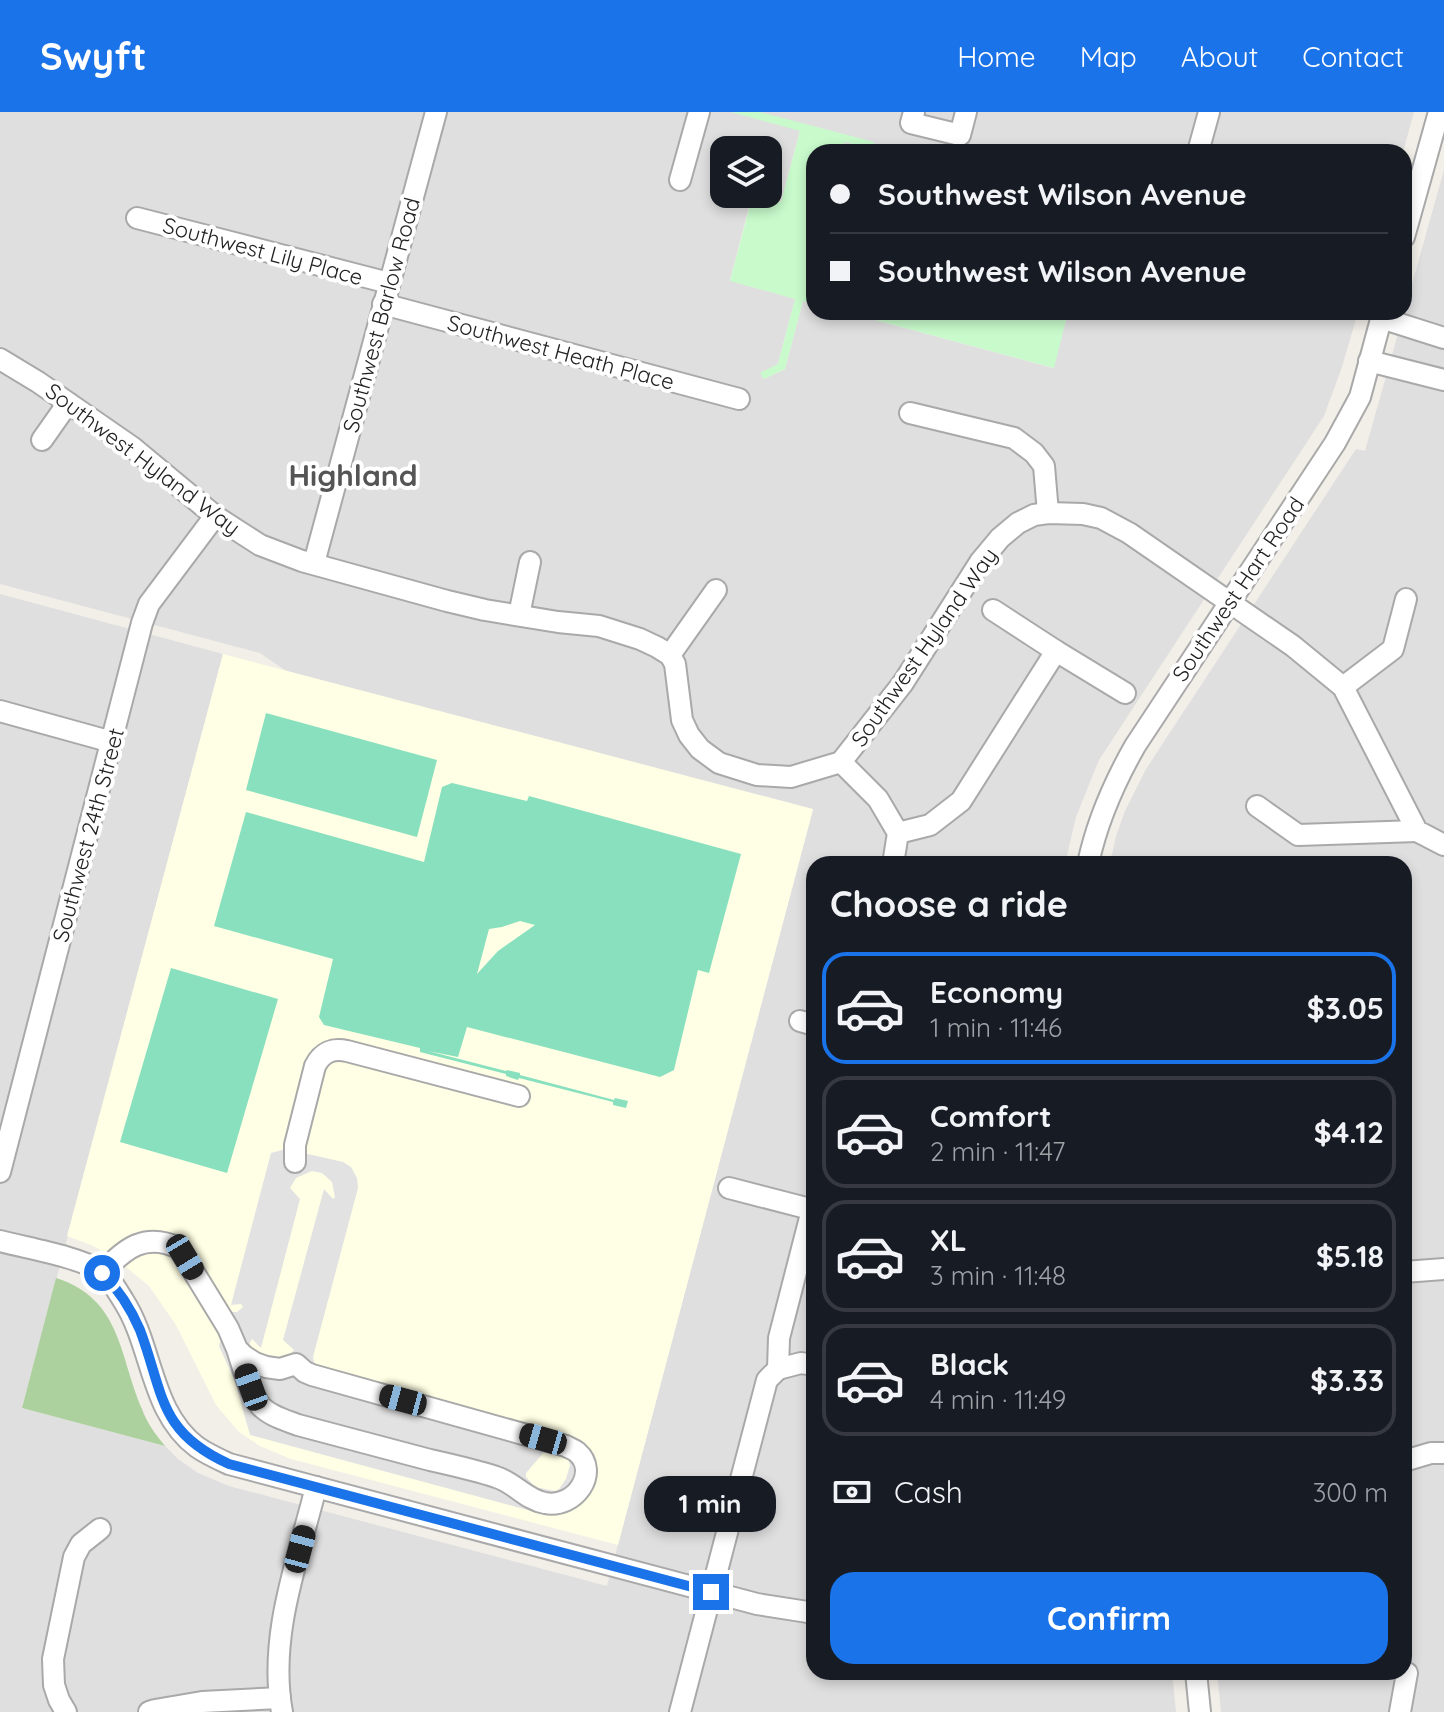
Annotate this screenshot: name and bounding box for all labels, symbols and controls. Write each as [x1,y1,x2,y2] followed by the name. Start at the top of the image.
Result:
[40,32,146,80] text: Swyft
[957,39,1036,74] text: Home
[1080,39,1137,74] text: Map
[1181,39,1258,74] text: About
[1302,39,1404,74] text: Contact
[710,136,782,208] map controls
[710,136,782,208] button: layers
[878,175,1247,213] text: Southwest Wilson Avenue
[336,194,426,436] street label: Southwest Barlow Road
[160,211,366,291] street label: Southwest Lily Place
[878,252,1247,290] text: Southwest Wilson Avenue
[444,308,678,396] street label: Southwest Heath Place
[40,377,246,541] street label: Southwest Hyland Way
[288,456,418,494] district label: Highland
[1166,491,1310,687] street label: Southwest Hart Road
[845,542,1003,752] street label: Southwest Hyland Way
[46,725,130,945] street label: Southwest 24th Street
[830,881,1068,926] text: Choose a ride
[834,972,906,1044] icon: car
[930,973,1063,1011] text: Economy
[1307,989,1384,1027] text: $3.05
[930,1011,1062,1044] text: 1 min · 11:46
[834,1096,906,1168] icon: car
[930,1097,1051,1135] text: Comfort
[1314,1113,1384,1151] text: $4.12
[930,1135,1065,1168] text: 2 min · 11:47
[834,1220,906,1292] icon: car
[930,1221,967,1259] text: XL
[162,1230,208,1284] car
[1316,1237,1384,1275] text: $5.18
[84,1255,120,1291] route start
[930,1259,1066,1292] text: 3 min · 11:48
[834,1344,906,1416] icon: car
[930,1345,1009,1383] text: Black
[232,1360,270,1414] car
[1310,1361,1384,1399] text: $3.33
[377,1382,429,1418] car
[930,1383,1066,1416] text: 4 min · 11:49
[517,1421,569,1457] car
[830,1470,874,1514] icon: cash
[894,1473,963,1511] text: Cash
[645,1476,777,1532] callout: 1 min
[1313,1476,1388,1509] text: 300 m
[679,1487,742,1520] text: 1 min
[282,1523,318,1575] car
[830,1572,1388,1664] button: Confirm
[693,1574,729,1610] route end

